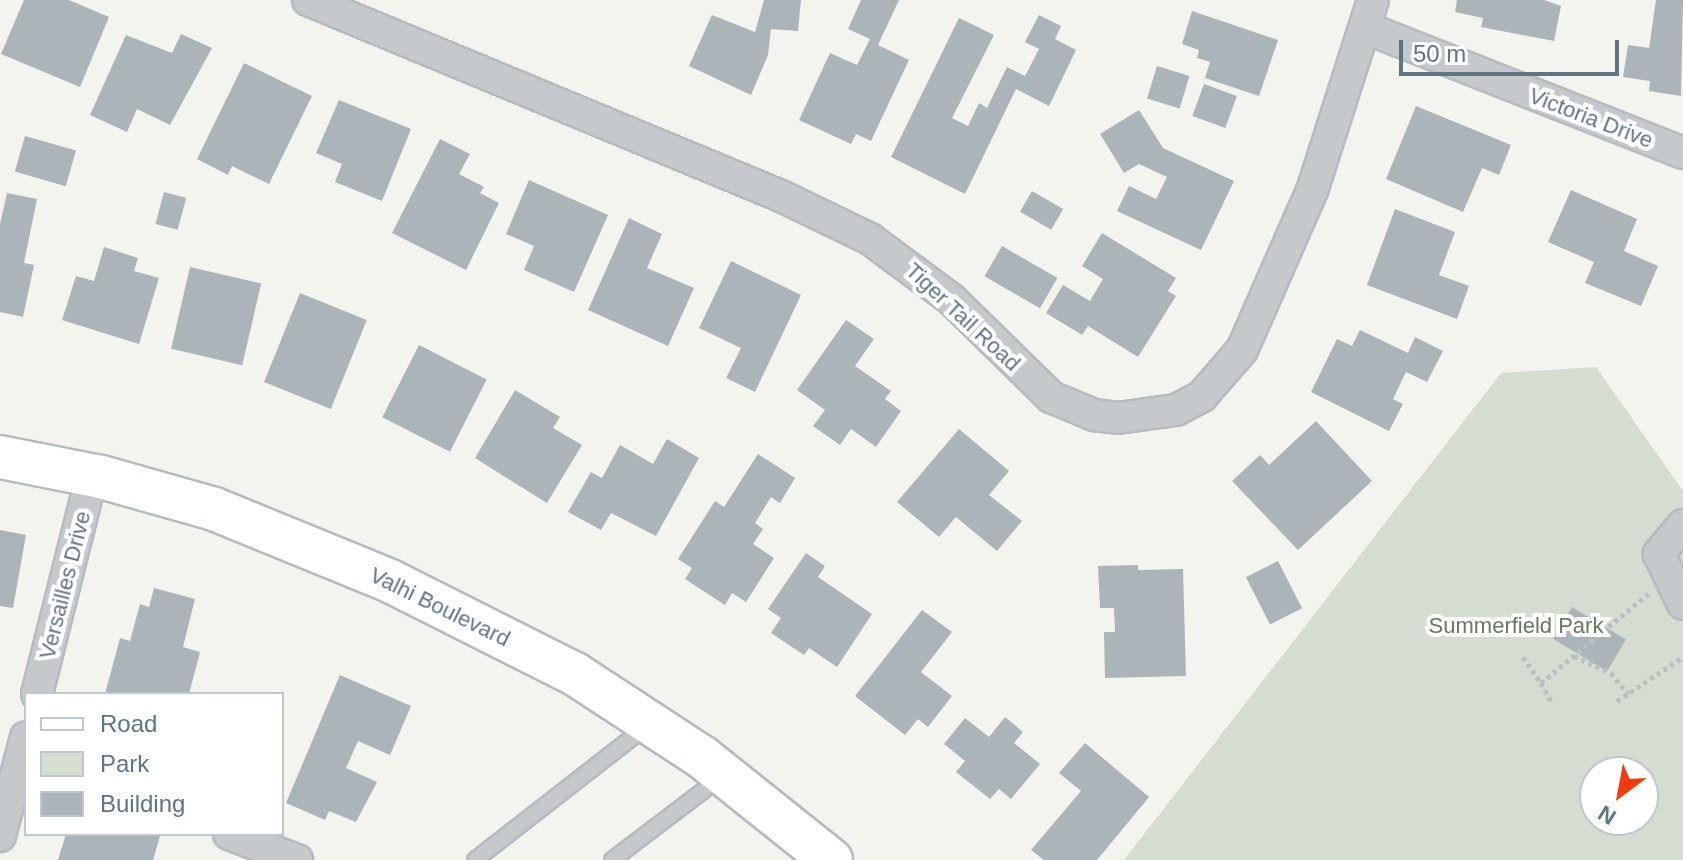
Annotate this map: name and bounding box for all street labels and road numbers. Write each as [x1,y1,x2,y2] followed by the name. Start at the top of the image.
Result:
[1525,82,1657,154] street label: Victoria Drive
[900,257,1026,377] street label: Tiger Tail Road
[34,508,96,662] street label: Versailles Drive
[366,562,514,652] street label: Valhi Boulevard

